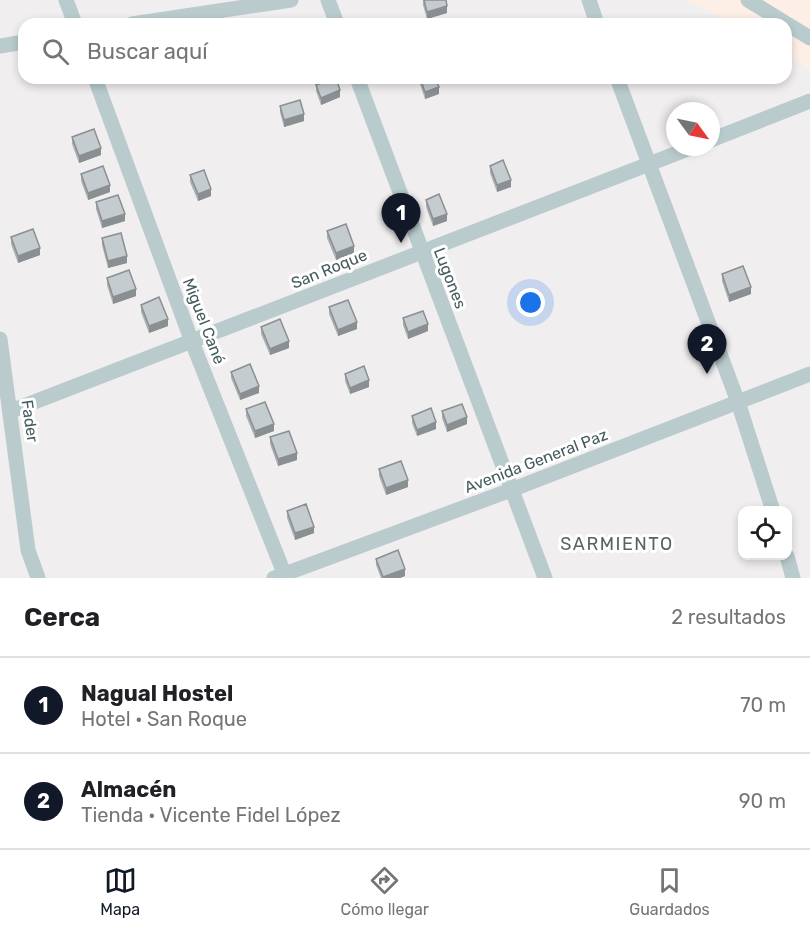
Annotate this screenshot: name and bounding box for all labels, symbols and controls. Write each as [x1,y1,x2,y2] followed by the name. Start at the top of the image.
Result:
[18,18,792,84] search box
[39,35,72,68] icon: search
[87,38,208,65] text: Buscar aquí
[666,102,720,156] north arrow
[382,194,420,243] pin: 1
[288,245,370,293] street label: San Roque
[430,245,470,311] street label: Lugones
[179,275,229,367] street label: Miguel Cané
[516,288,545,317] your location
[688,324,726,374] pin: 2
[18,399,42,443] street label: Fader
[462,425,610,497] street label: Avenida General Paz
[738,506,792,560] map controls
[738,506,792,560] button: locate
[560,533,674,555] district label: SARMIENTO
[24,602,100,633] text: Cerca
[671,605,786,629] text: 2 resultados
[81,680,233,707] text: Nagual Hostel
[39,693,48,717] text: 1
[740,693,786,717] text: 70 m
[81,707,247,731] text: Hotel · San Roque
[81,776,176,803] text: Almacén
[37,789,50,813] text: 2
[739,789,786,813] text: 90 m
[81,803,341,827] text: Tienda · Vicente Fidel López
[100,864,140,919] tab: Mapa
[341,864,429,919] tab: Cómo llegar
[629,864,710,919] tab: Guardados

